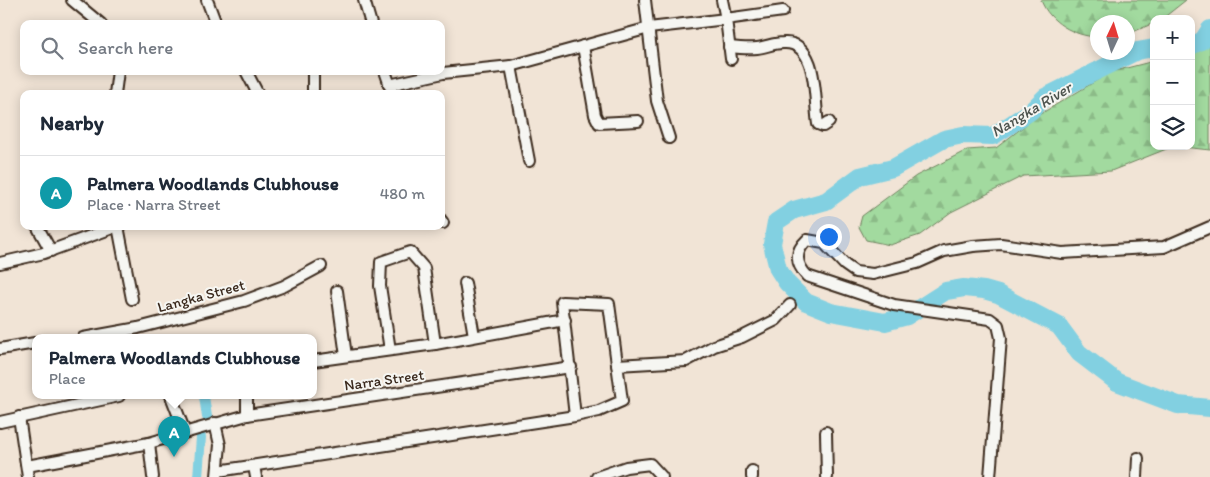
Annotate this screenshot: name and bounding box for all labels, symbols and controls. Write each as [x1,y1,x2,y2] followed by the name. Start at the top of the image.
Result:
[1090,15,1135,60] north arrow
[1150,15,1195,150] map controls
[1150,15,1195,60] button: +
[20,20,445,75] search box
[38,34,66,62] icon: search
[78,36,173,59] text: Search here
[1150,60,1195,105] button: −
[987,77,1077,141] water label: Nangka River
[1150,105,1195,150] button: layers
[40,110,104,135] text: Nearby
[87,172,339,195] text: Palmera Woodlands Clubhouse
[51,184,61,203] text: A
[380,184,425,203] text: 480 m
[87,195,221,214] text: Place · Narra Street
[816,224,842,250] your location
[155,276,247,316] street label: Langka Street
[32,334,317,399] popup
[49,346,300,369] text: Palmera Woodlands Clubhouse
[343,365,425,395] street label: Narra Street
[49,369,86,388] text: Place
[158,416,190,457] pin: A

